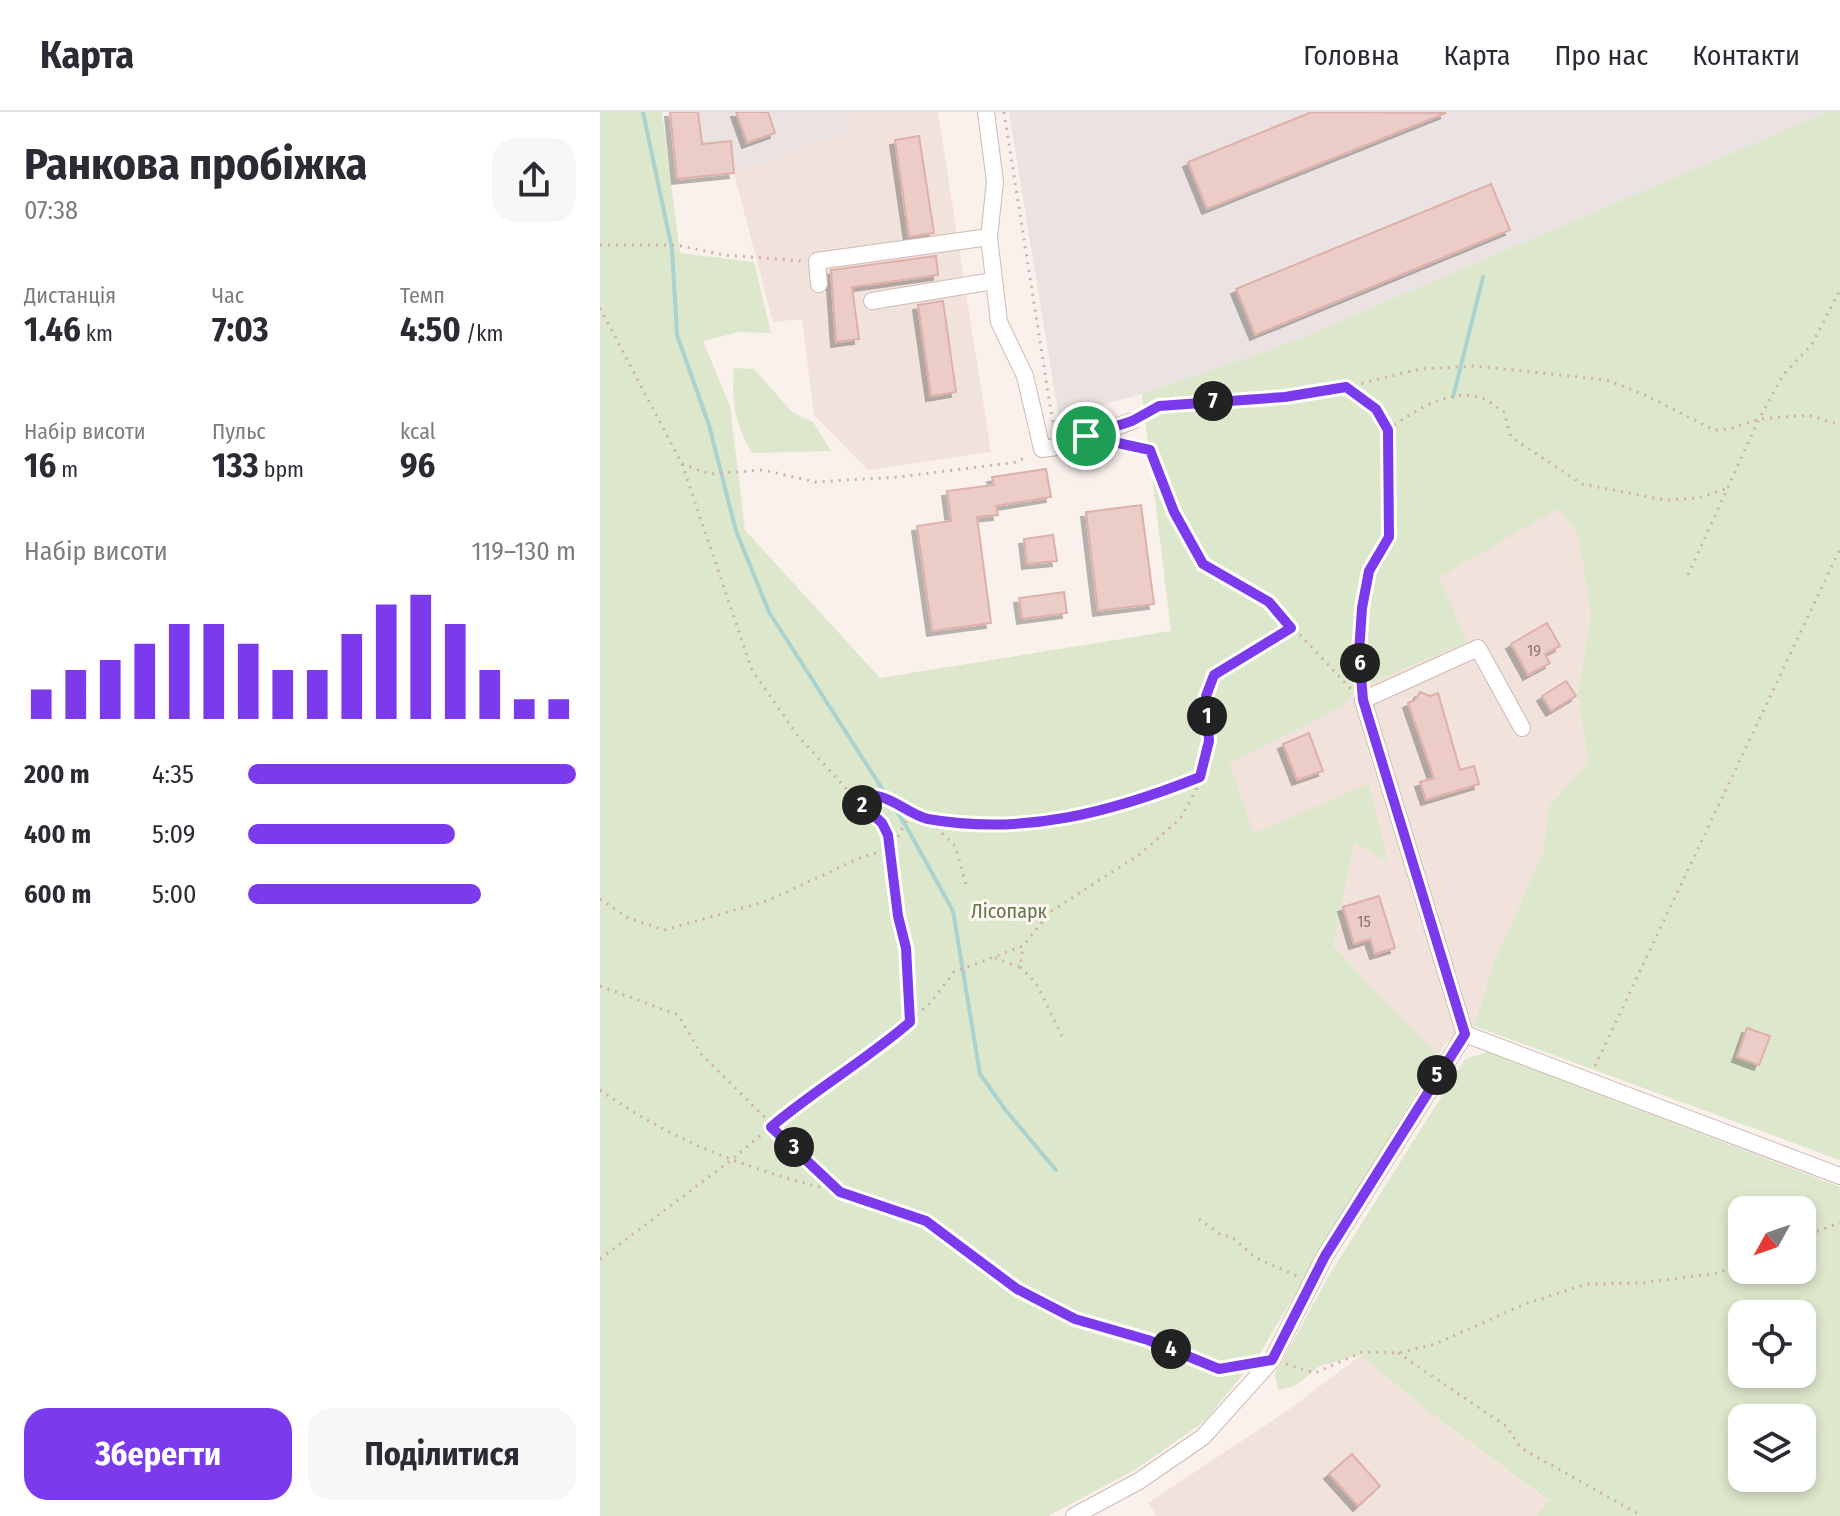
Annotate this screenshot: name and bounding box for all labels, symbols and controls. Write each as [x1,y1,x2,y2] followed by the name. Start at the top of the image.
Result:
[40,32,134,78] text: Карта
[1303,39,1400,72] text: Головна
[1444,39,1510,72] text: Карта
[1554,39,1648,72] text: Про нас
[1692,39,1800,72] text: Контакти
[24,138,367,191] text: Ранкова пробіжка
[492,138,576,222] button: share
[24,195,78,226] text: 07:38
[24,282,116,309] text: Дистанція
[212,282,244,309] text: Час
[400,282,445,309] text: Темп
[24,309,81,350] text: 1.46
[212,309,269,350] text: 7:03
[400,309,461,350] text: 4:50
[81,320,113,347] text: km
[461,320,503,347] text: /km
[1193,381,1233,421] pin: 7
[1208,387,1218,414] text: 7
[1052,402,1120,470] pin
[1064,414,1108,458] icon: arrive
[24,418,146,445] text: Набір висоти
[212,418,266,445] text: Пульс
[400,418,436,445] text: kcal
[24,445,56,486] text: 16
[212,445,259,486] text: 133
[400,445,435,486] text: 96
[56,456,78,483] text: m
[259,456,304,483] text: bpm
[24,536,168,567] text: Набір висоти
[471,536,576,567] text: 119–130 m
[1527,641,1541,660] house number: 19
[1340,643,1380,683] pin: 6
[1354,649,1366,676] text: 6
[1187,696,1227,736] pin: 1
[1202,702,1212,729] text: 1
[24,759,90,790] text: 200 m
[152,759,194,790] text: 4:35
[842,785,882,825] pin: 2
[857,791,867,818] text: 2
[24,819,91,850] text: 400 m
[152,819,195,850] text: 5:09
[24,879,91,910] text: 600 m
[152,879,197,910] text: 5:00
[971,899,1048,923] park label: Лісопарк
[1357,912,1371,931] house number: 15
[1417,1055,1457,1095] pin: 5
[1432,1061,1442,1088] text: 5
[774,1127,814,1167] pin: 3
[789,1133,799,1160] text: 3
[1728,1196,1816,1284] north arrow
[1728,1196,1816,1492] map controls
[1728,1300,1816,1388] button: locate
[1151,1329,1191,1369] pin: 4
[1165,1335,1177,1362] text: 4
[1728,1404,1816,1492] button: layers
[24,1408,292,1500] button: Зберегти
[308,1408,576,1500] button: Поділитися

